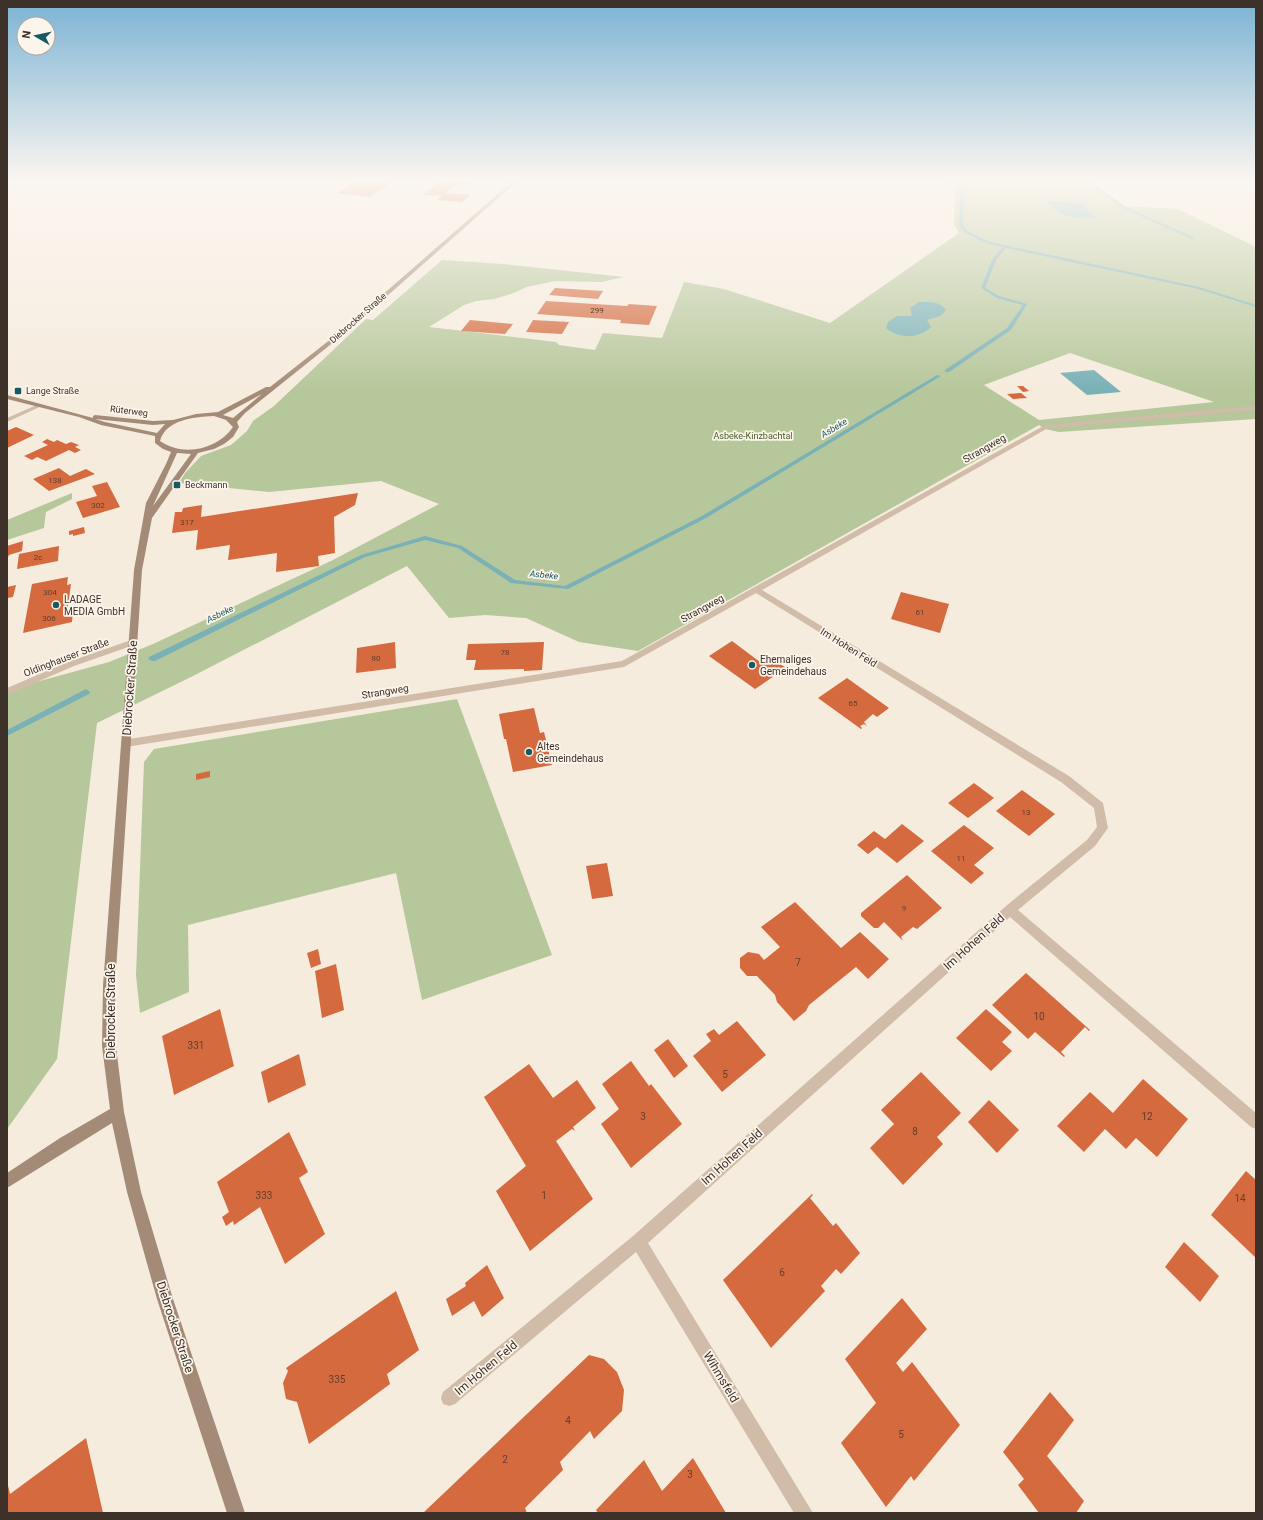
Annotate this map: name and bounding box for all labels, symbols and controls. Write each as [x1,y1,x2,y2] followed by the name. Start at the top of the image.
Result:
[16,16,56,56] north arrow
[20,29,34,39] text: N
[328,291,388,345] street label: Diebrocker Straße
[590,306,604,315] house number: 299
[13,386,23,396] marker: Lange Straße
[26,386,79,396] place label: Lange Straße
[110,404,148,418] street label: Rüterweg
[818,416,849,440] water label: Asbeke
[714,431,793,441] park label: Asbeke-Kinzbachtal
[961,432,1008,465] street label: Strangweg
[48,476,62,485] house number: 138
[172,480,182,490] marker: Beckmann
[185,480,227,490] place label: Beckmann
[91,501,105,510] house number: 302
[180,518,194,527] house number: 317
[34,553,42,562] house number: 2c
[528,568,559,582] water label: Asbeke
[43,588,57,597] house number: 304
[679,592,726,625] street label: Strangweg
[64,594,125,617] place label: LADAGE MEDIA GmbH
[51,600,61,610] marker: LADAGE MEDIA GmbH
[204,603,235,625] water label: Asbeke
[916,608,925,617] house number: 61
[42,614,56,623] house number: 306
[819,626,879,669] street label: Im Hohen Feld
[22,636,110,679] street label: Oldinghauser Straße
[120,640,140,736] street label: Diebrocker Straße
[501,648,510,657] house number: 78
[372,654,381,663] house number: 80
[760,654,827,677] place label: Ehemaliges Gemeindehaus
[747,660,757,670] marker: Ehemaliges Gemeindehaus
[361,682,409,701] street label: Strangweg
[849,699,858,708] house number: 65
[537,741,604,764] place label: Altes Gemeindehaus
[524,747,534,757] marker: Altes Gemeindehaus
[1022,808,1031,817] house number: 13
[957,854,966,863] house number: 11
[902,904,906,913] house number: 9
[941,911,1007,973] street label: Im Hohen Feld
[795,957,801,968] house number: 7
[104,963,118,1059] street label: Diebrocker Straße
[1033,1011,1045,1022] house number: 10
[188,1040,204,1051] house number: 331
[722,1069,728,1080] house number: 5
[640,1111,646,1122] house number: 3
[1141,1111,1153,1122] house number: 12
[699,1126,765,1188] street label: Im Hohen Feld
[912,1126,918,1137] house number: 8
[256,1190,272,1201] house number: 333
[541,1190,547,1201] house number: 1
[1234,1193,1246,1204] house number: 14
[779,1267,785,1278] house number: 6
[154,1280,196,1374] street label: Diebrocker Straße
[452,1338,520,1398] street label: Im Hohen Feld
[700,1349,742,1405] street label: Wihmsfeld
[329,1374,346,1385] house number: 335
[565,1415,571,1426] house number: 4
[898,1429,904,1440] house number: 5
[502,1454,508,1465] house number: 2
[687,1469,693,1480] house number: 3

